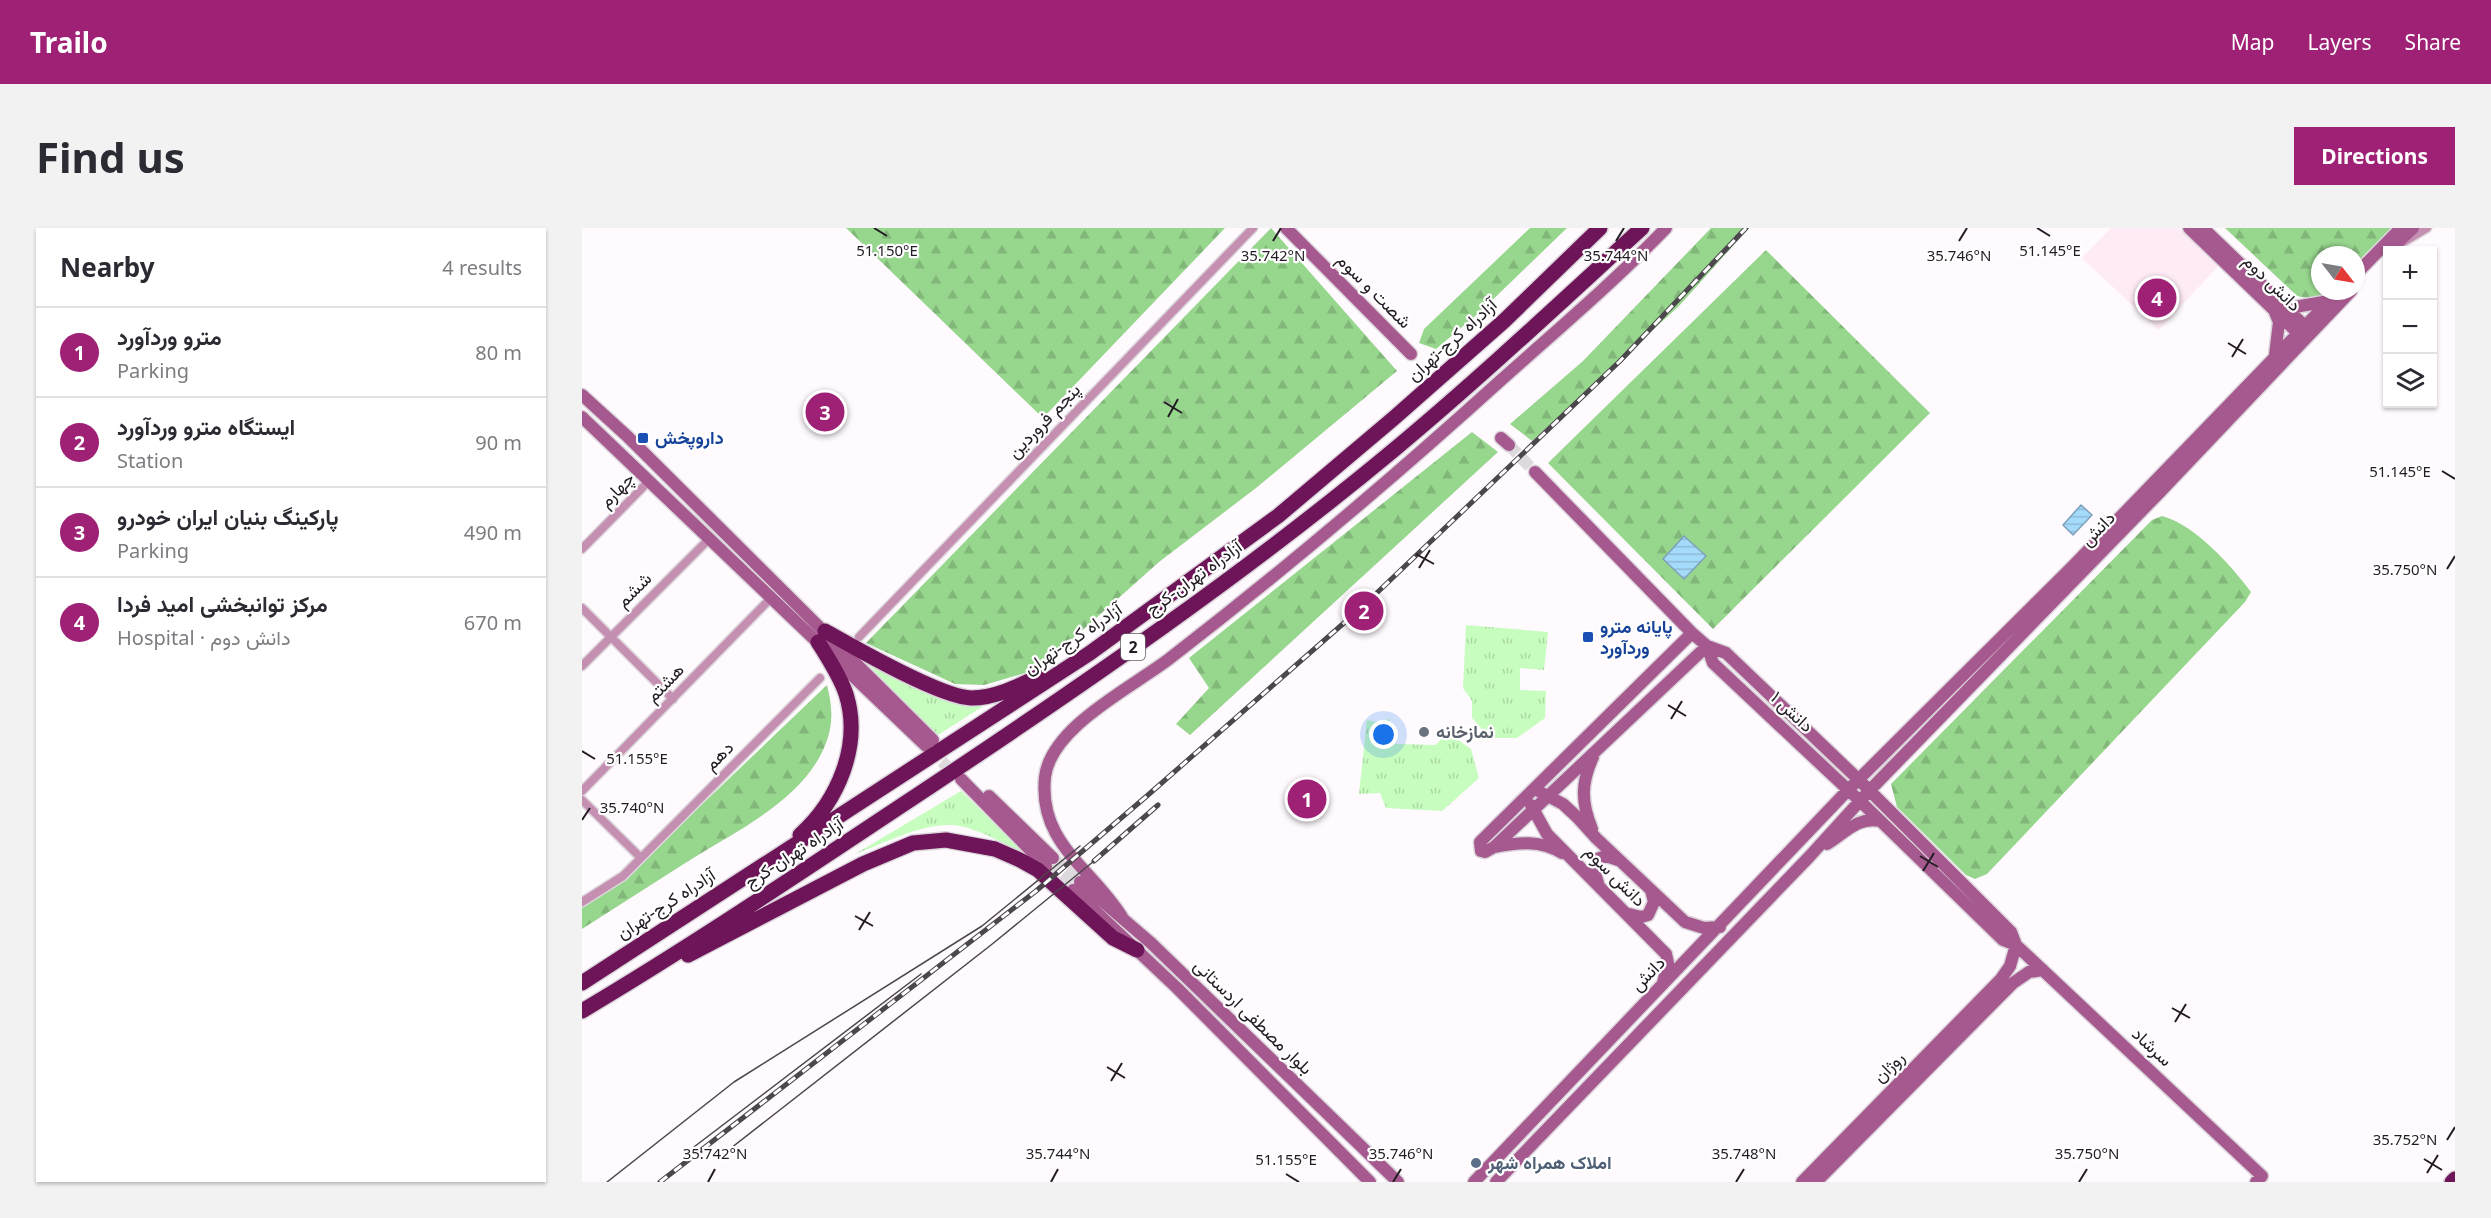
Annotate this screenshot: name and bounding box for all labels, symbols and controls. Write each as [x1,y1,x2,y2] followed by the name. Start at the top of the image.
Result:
[30,23,108,61] text: Trailo
[2231,28,2275,56] text: Map
[2308,28,2372,56] text: Layers
[2405,28,2461,56] text: Share
[2294,127,2455,185] button: Directions
[36,128,185,185] text: Find us
[856,240,918,260] text: 51.150°E
[2019,240,2081,260] text: 51.145°E
[1241,245,1305,265] text: 35.742°N
[1584,245,1648,265] text: 35.744°N
[1927,245,1991,265] text: 35.746°N
[2311,246,2365,300] north arrow
[2383,246,2437,408] map controls
[2383,246,2437,300] button: +
[1331,248,1417,334] street label: شصت و سوم
[60,249,155,285] text: Nearby
[2238,249,2307,317] street label: دانش دوم
[442,254,522,281] text: 4 results
[2138,276,2176,320] pin: 4
[1401,291,1504,387] street label: آزادراه کرج-تهران
[2383,300,2437,354] button: −
[117,321,222,351] text: مترو وردآورد
[74,339,85,366] text: 1
[475,339,522,366] text: 80 m
[2383,354,2437,408] button: layers
[117,357,189,384] text: Parking
[1001,378,1086,464] street label: پنجم فروردین
[806,390,844,435] pin: 3
[117,411,295,441] text: ایستگاه مترو وردآورد
[655,425,724,450] place label: داروپخش
[74,429,85,456] text: 2
[475,429,522,456] text: 90 m
[636,431,650,445] marker: داروپخش
[117,447,183,474] text: Station
[2369,461,2431,481] text: 51.145°E
[593,466,640,513] street label: چهارم
[117,501,338,531] text: پارکینگ بنیان ایران خودرو
[2075,506,2120,551] street label: دانش
[74,519,85,546] text: 3
[464,519,522,546] text: 490 m
[1140,533,1248,621] street label: آزادراه تهران-کرج
[117,537,189,564] text: Parking
[2373,559,2437,579] text: 35.750°N
[610,566,657,613] street label: ششم
[117,588,328,618] text: مرکز توانبخشی امید فردا
[1344,588,1384,634] pin: 2
[1019,595,1128,681] street label: آزادراه کرج-تهران
[74,609,85,636] text: 4
[464,609,522,636] text: 670 m
[1600,614,1673,659] place label: پایانه مترو وردآورد
[117,624,291,651] text: Hospital · دانش دوم
[1581,630,1595,644] marker: پایانه مترو وردآورد
[1121,634,1145,660] road number: 2
[640,658,689,708] street label: هشتم
[1766,685,1819,737] street label: دانش ۱
[1436,719,1494,743] place label: نمازخانه
[1369,720,1398,749] your location
[1417,725,1431,739] marker: نمازخانه
[698,735,739,776] street label: دهم
[606,748,668,768] text: 51.155°E
[1288,776,1326,822] pin: 1
[600,797,664,817] text: 35.740°N
[739,810,850,894] street label: آزادراه تهران-کرج
[1579,839,1652,912] street label: دانش سوم
[611,861,722,945] street label: آزادراه کرج-تهران
[1625,951,1670,996] street label: دانش
[1189,953,1318,1079] street label: بلوار مصطفی اردستانی
[2127,1021,2178,1071] street label: سرشاد
[1867,1045,1909,1087] street label: روژان
[2373,1129,2437,1149] text: 35.752°N
[683,1143,747,1163] text: 35.742°N
[1026,1143,1090,1163] text: 35.744°N
[1369,1143,1433,1163] text: 35.746°N
[1712,1143,1776,1163] text: 35.748°N
[2055,1143,2119,1163] text: 35.750°N
[1255,1149,1317,1169] text: 51.155°E
[1487,1150,1612,1174] place label: املاک همراه شهر
[1469,1156,1483,1170] marker: املاک همراه شهر

